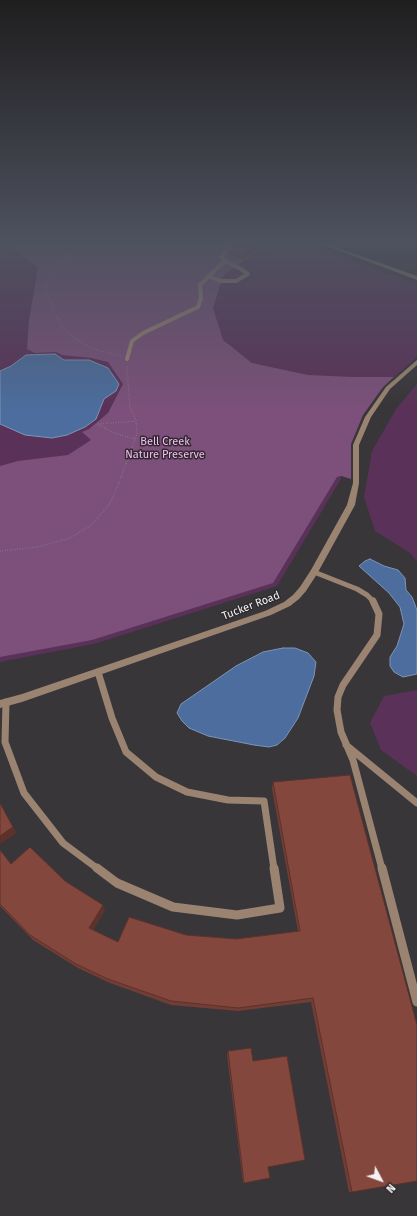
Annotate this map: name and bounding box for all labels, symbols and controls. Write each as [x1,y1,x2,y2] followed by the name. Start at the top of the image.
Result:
[125,435,205,461] park label: Bell Creek Nature Preserve
[220,589,282,623] street label: Tucker Road
[361,1160,401,1200] north arrow
[383,1181,398,1195] text: N

